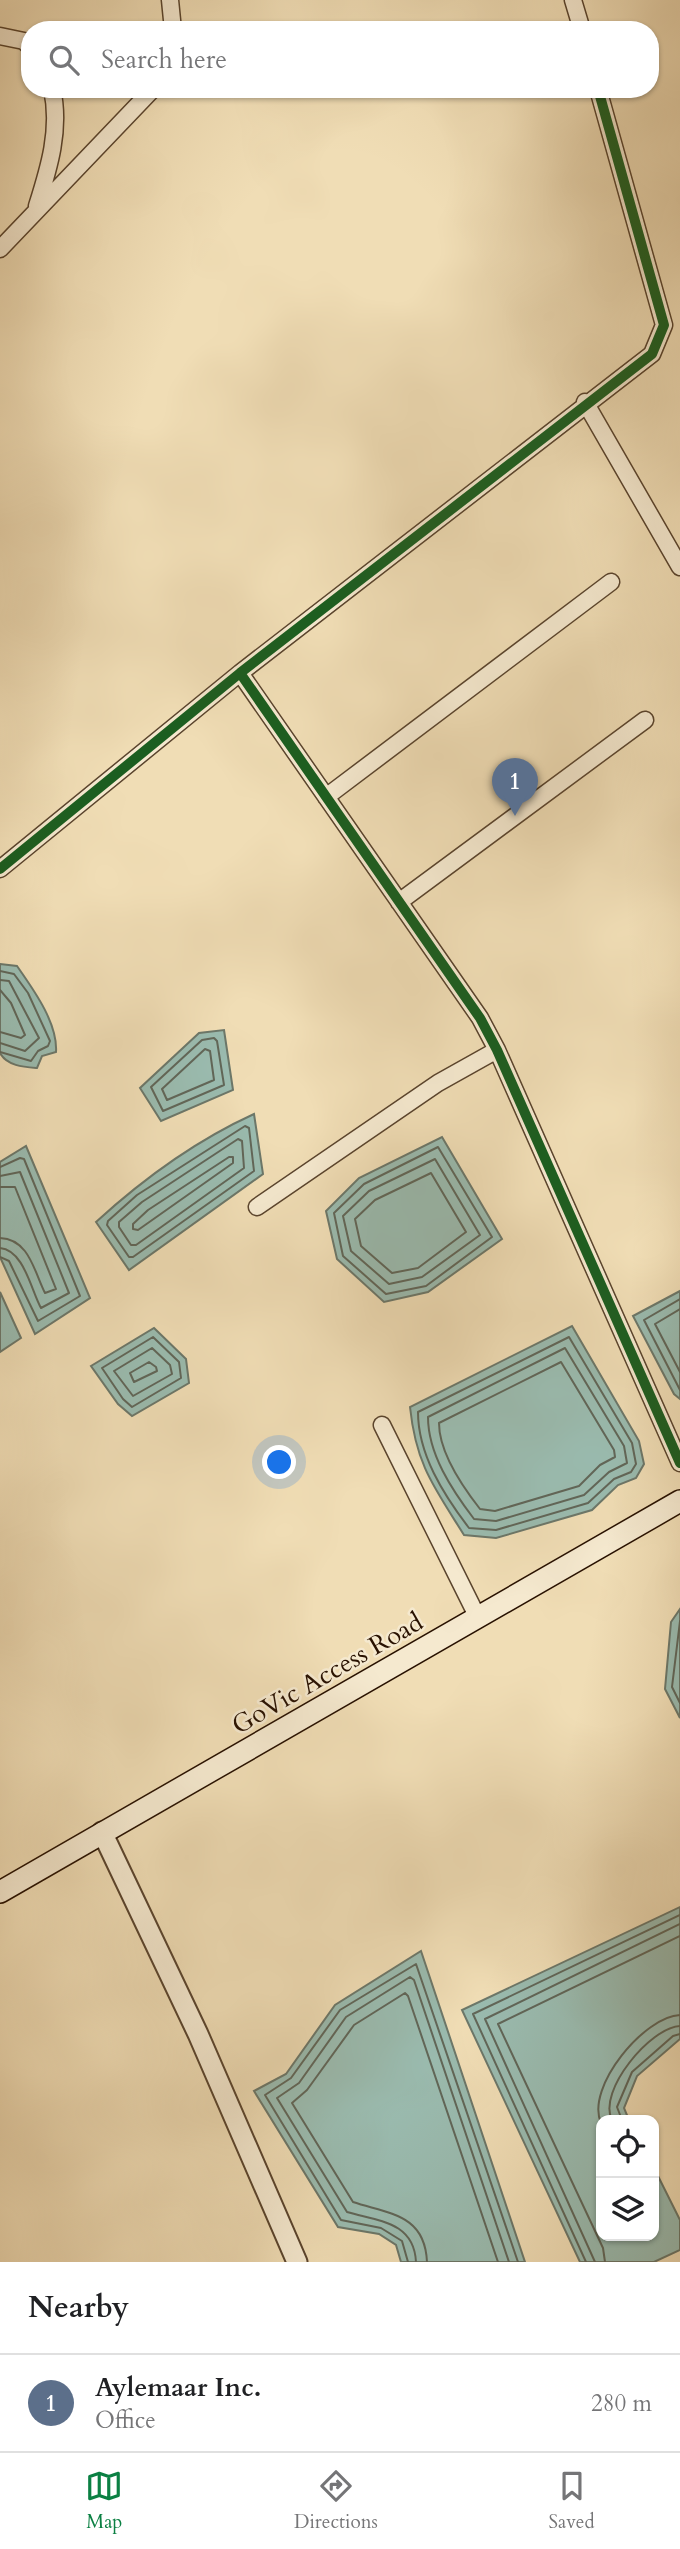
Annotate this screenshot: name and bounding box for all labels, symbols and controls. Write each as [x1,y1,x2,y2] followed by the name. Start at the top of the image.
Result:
[21,21,659,98] search box
[45,41,83,79] icon: search
[101,42,227,77] text: Search here
[492,758,538,816] pin: 1
[262,1445,296,1479] your location
[225,1604,429,1742] street label: GoVic Access Road
[596,2115,659,2241] map controls
[596,2115,659,2178] button: locate
[596,2178,659,2241] button: layers
[28,2287,129,2328] text: Nearby
[95,2370,261,2405] text: Aylemaar Inc.
[45,2388,57,2419] text: 1
[591,2388,652,2419] text: 280 m
[95,2405,156,2436] text: Office
[85,2467,123,2535] tab: Map
[294,2467,378,2535] tab: Directions
[549,2467,595,2535] tab: Saved

